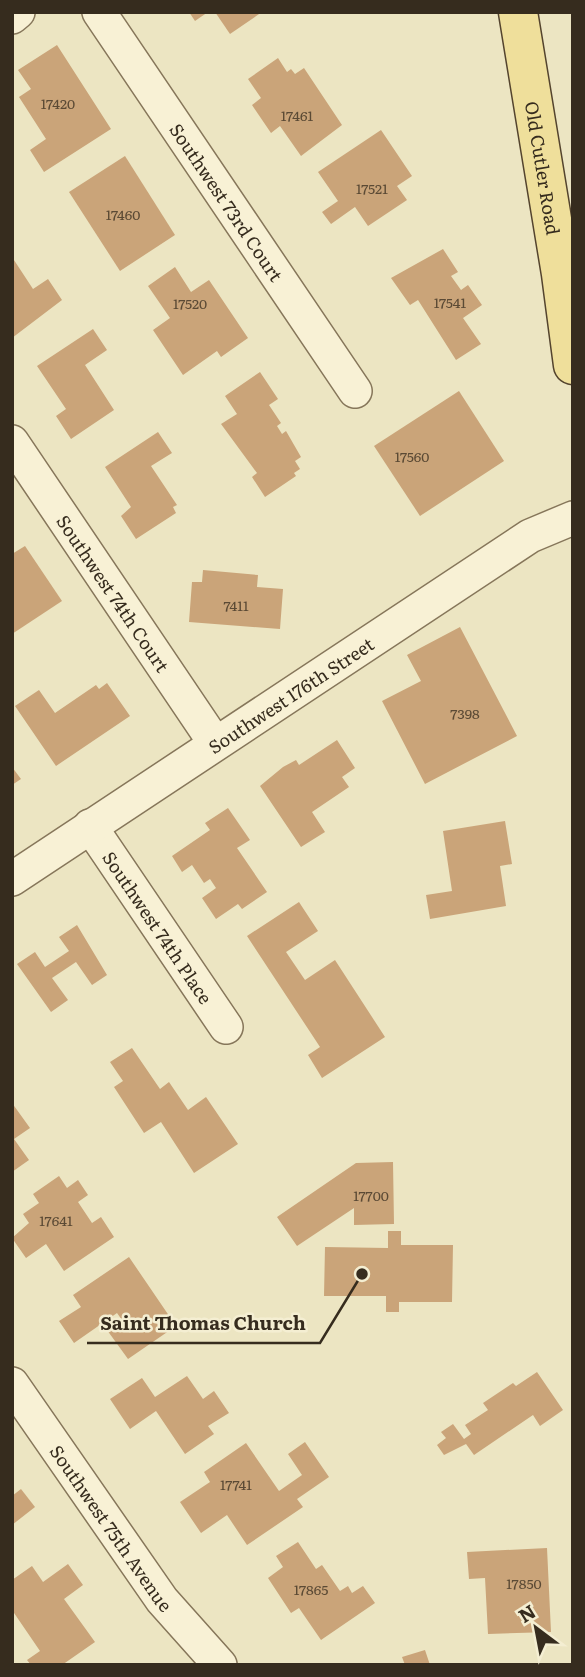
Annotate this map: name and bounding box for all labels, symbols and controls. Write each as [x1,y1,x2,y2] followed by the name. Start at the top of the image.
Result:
[41,93,75,113] house number: 17420
[519,99,568,237] street label: Old Cutler Road
[281,105,313,125] house number: 17461
[164,117,291,287] street label: Southwest 73rd Court
[356,178,388,198] house number: 17521
[106,204,140,224] house number: 17460
[434,292,467,312] house number: 17541
[173,293,207,313] house number: 17520
[395,446,429,466] house number: 17560
[51,509,177,678] street label: Southwest 74th Court
[223,595,249,615] house number: 7411
[202,629,379,759] street label: Southwest 176th Street
[450,703,480,723] house number: 7398
[97,845,220,1009] street label: Southwest 74th Place
[353,1185,389,1205] house number: 17700
[39,1210,73,1230] house number: 17641
[87,1303,320,1343] callout: Saint Thomas Church
[100,1308,306,1336] text: Saint Thomas Church
[44,1439,179,1617] street label: Southwest 75th Avenue
[220,1474,252,1494] house number: 17741
[506,1573,542,1593] house number: 17850
[294,1579,328,1599] house number: 17865
[501,1593,571,1663] north arrow
[512,1597,541,1629] text: N

